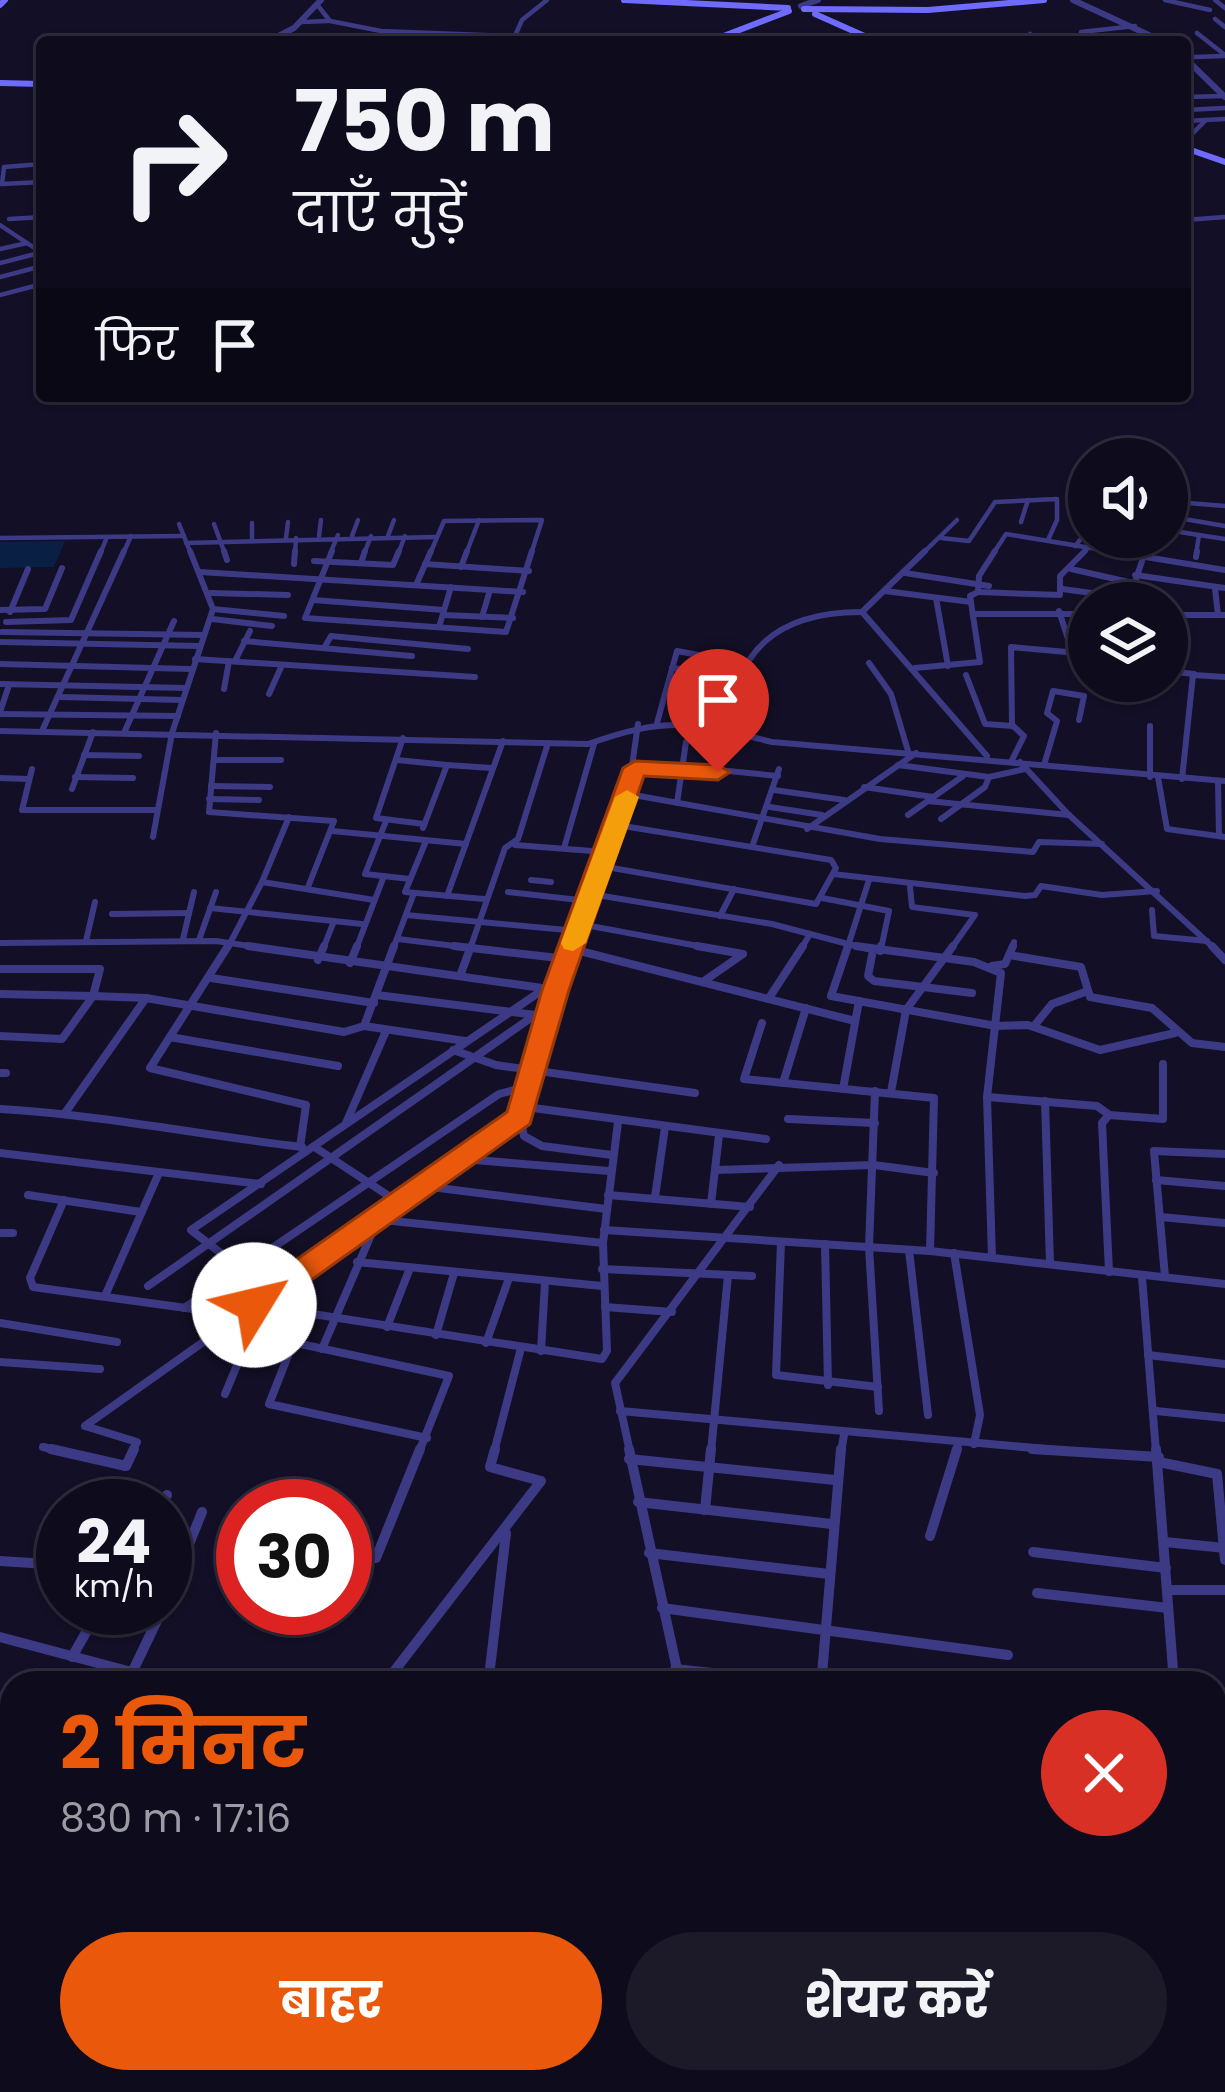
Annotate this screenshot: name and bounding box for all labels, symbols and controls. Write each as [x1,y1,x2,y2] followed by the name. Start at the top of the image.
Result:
[294,63,555,180] text: 750 m
[96,84,252,240] icon: right
[294,175,466,251] text: दाएँ मुड़ें
[202,312,268,378] icon: arrive
[96,313,178,376] text: फिर
[1068,438,1188,702] map controls
[1068,438,1188,558] button: sound
[1068,582,1188,702] button: layers
[667,649,769,772] pin
[685,667,751,733] icon: arrive
[191,1242,317,1368] position arrow
[216,1479,372,1635] speed limit sign: 30
[77,1500,151,1584] text: 24
[74,1565,154,1608] text: km/h
[60,1693,306,1794] text: 2 मिनट
[1041,1710,1167,1836] button: close
[60,1791,291,1846] text: 830 m · 17:16
[60,1932,602,2070] button: बाहर
[626,1932,1167,2070] button: शेयर करें

